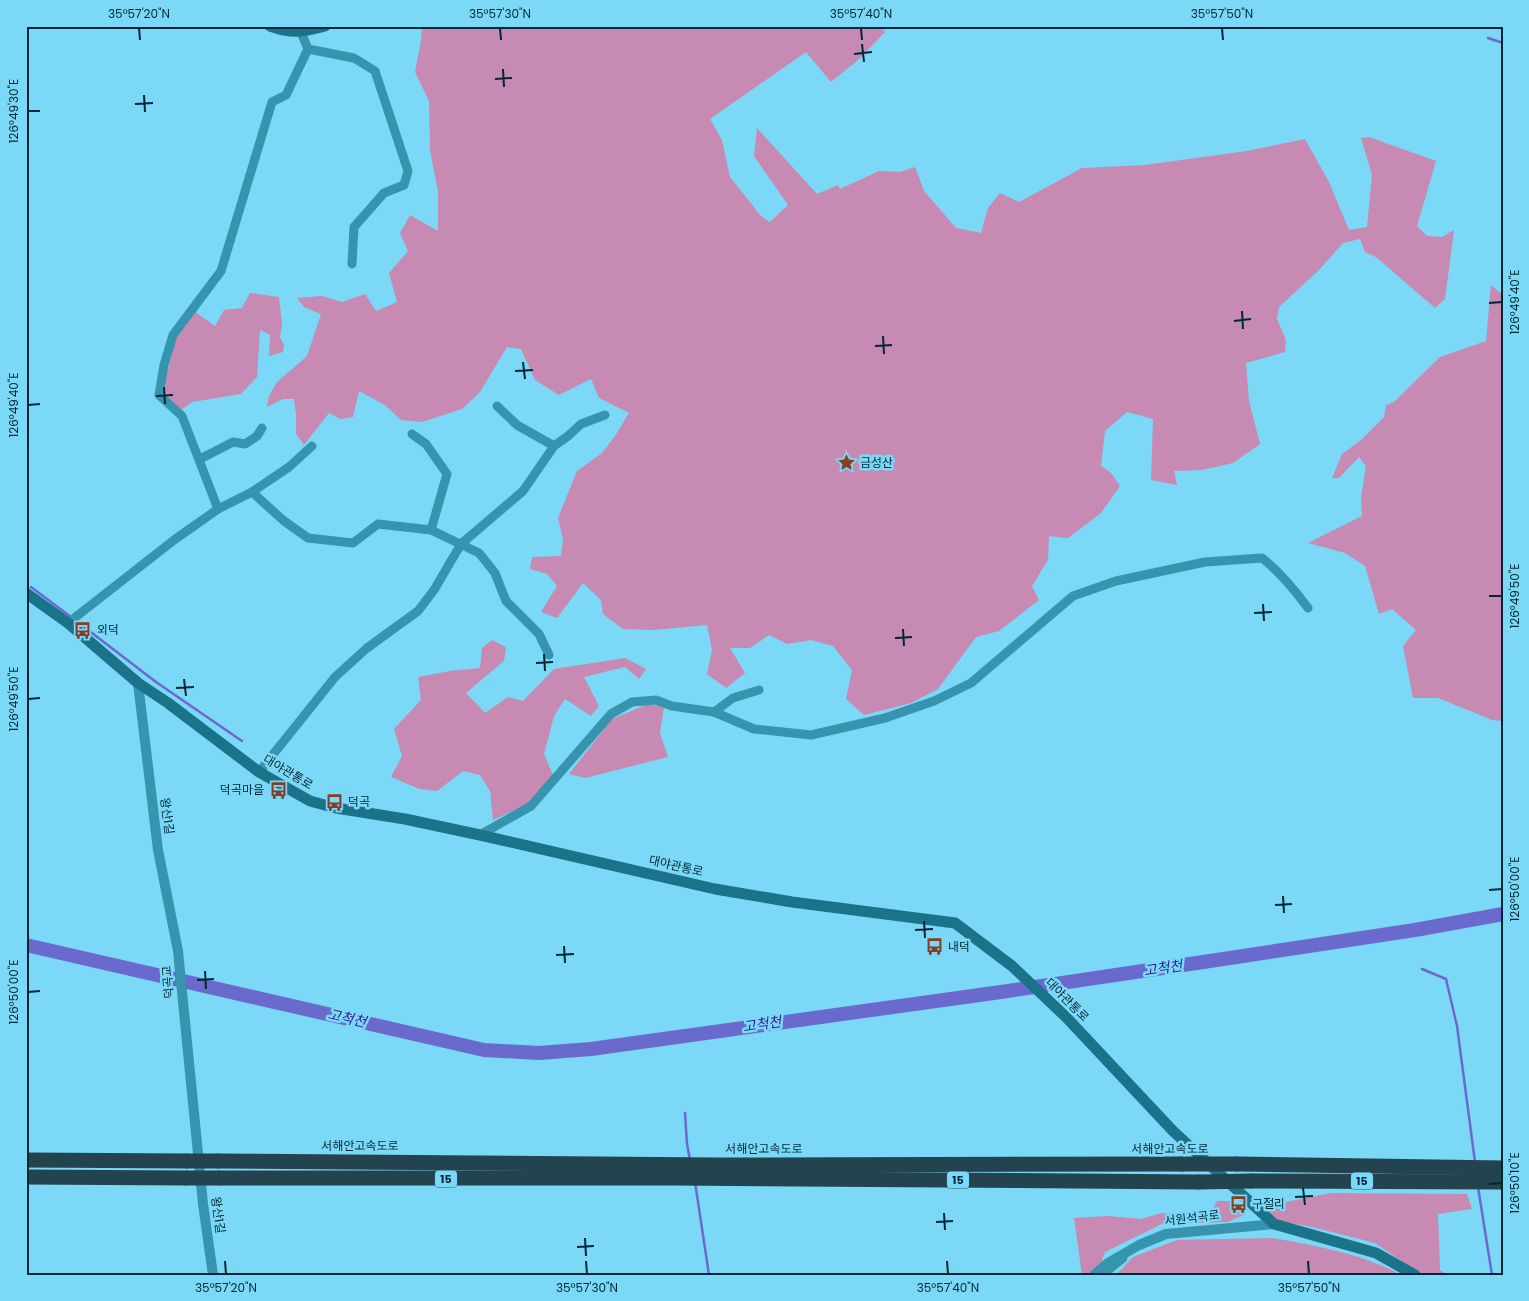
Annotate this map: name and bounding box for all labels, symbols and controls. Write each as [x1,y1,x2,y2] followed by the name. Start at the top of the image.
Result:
[108,5,170,22] text: 35°57'20"N
[469,5,531,22] text: 35°57'30"N
[830,5,892,22] text: 35°57'40"N
[1191,5,1253,22] text: 35°57'50"N
[5,79,22,143] text: 126°49'30"E
[1506,269,1523,335] text: 126°49'40"E
[5,372,22,438] text: 126°49'40"E
[836,453,856,473] place icon: 금성산
[860,454,893,471] place label: 금성산
[1506,563,1523,629] text: 126°49'50"E
[73,620,93,640] bus stop icon: 외덕
[97,621,119,638] place label: 외덕
[5,666,22,732] text: 126°49'50"E
[260,750,316,793] street label: 대야관통로
[268,780,288,800] bus stop icon: 덕곡마을
[220,781,264,798] place label: 덕곡마을
[324,792,344,812] bus stop icon: 덕곡
[348,793,370,810] place label: 덕곡
[157,796,178,835] street label: 왕산1길
[647,851,705,880] street label: 대야관통로
[1506,857,1523,922] text: 126°50'00"E
[924,937,944,957] bus stop icon: 내덕
[948,938,970,955] place label: 내덕
[1142,955,1185,981] water label: 고척천
[5,960,22,1025] text: 126°50'00"E
[158,965,177,999] street label: 덕곡교
[1042,974,1093,1025] street label: 대야관통로
[326,1004,369,1032] water label: 고척천
[741,1011,784,1037] water label: 고척천
[321,1137,399,1154] street label: 서해안고속도로
[725,1140,803,1157] street label: 서해안고속도로
[1131,1140,1209,1157] street label: 서해안고속도로
[1506,1152,1523,1214] text: 126°50'10"E
[435,1170,457,1188] road number: 15
[947,1172,969,1188] road number: 15
[1351,1172,1373,1190] road number: 15
[1228,1194,1248,1214] bus stop icon: 구절리
[208,1195,229,1234] street label: 왕산1길
[1252,1195,1285,1212] place label: 구절리
[1164,1206,1220,1229] street label: 서원석곡로
[195,1279,257,1296] text: 35°57'20"N
[556,1279,618,1296] text: 35°57'30"N
[917,1279,979,1296] text: 35°57'40"N
[1278,1279,1340,1296] text: 35°57'50"N

